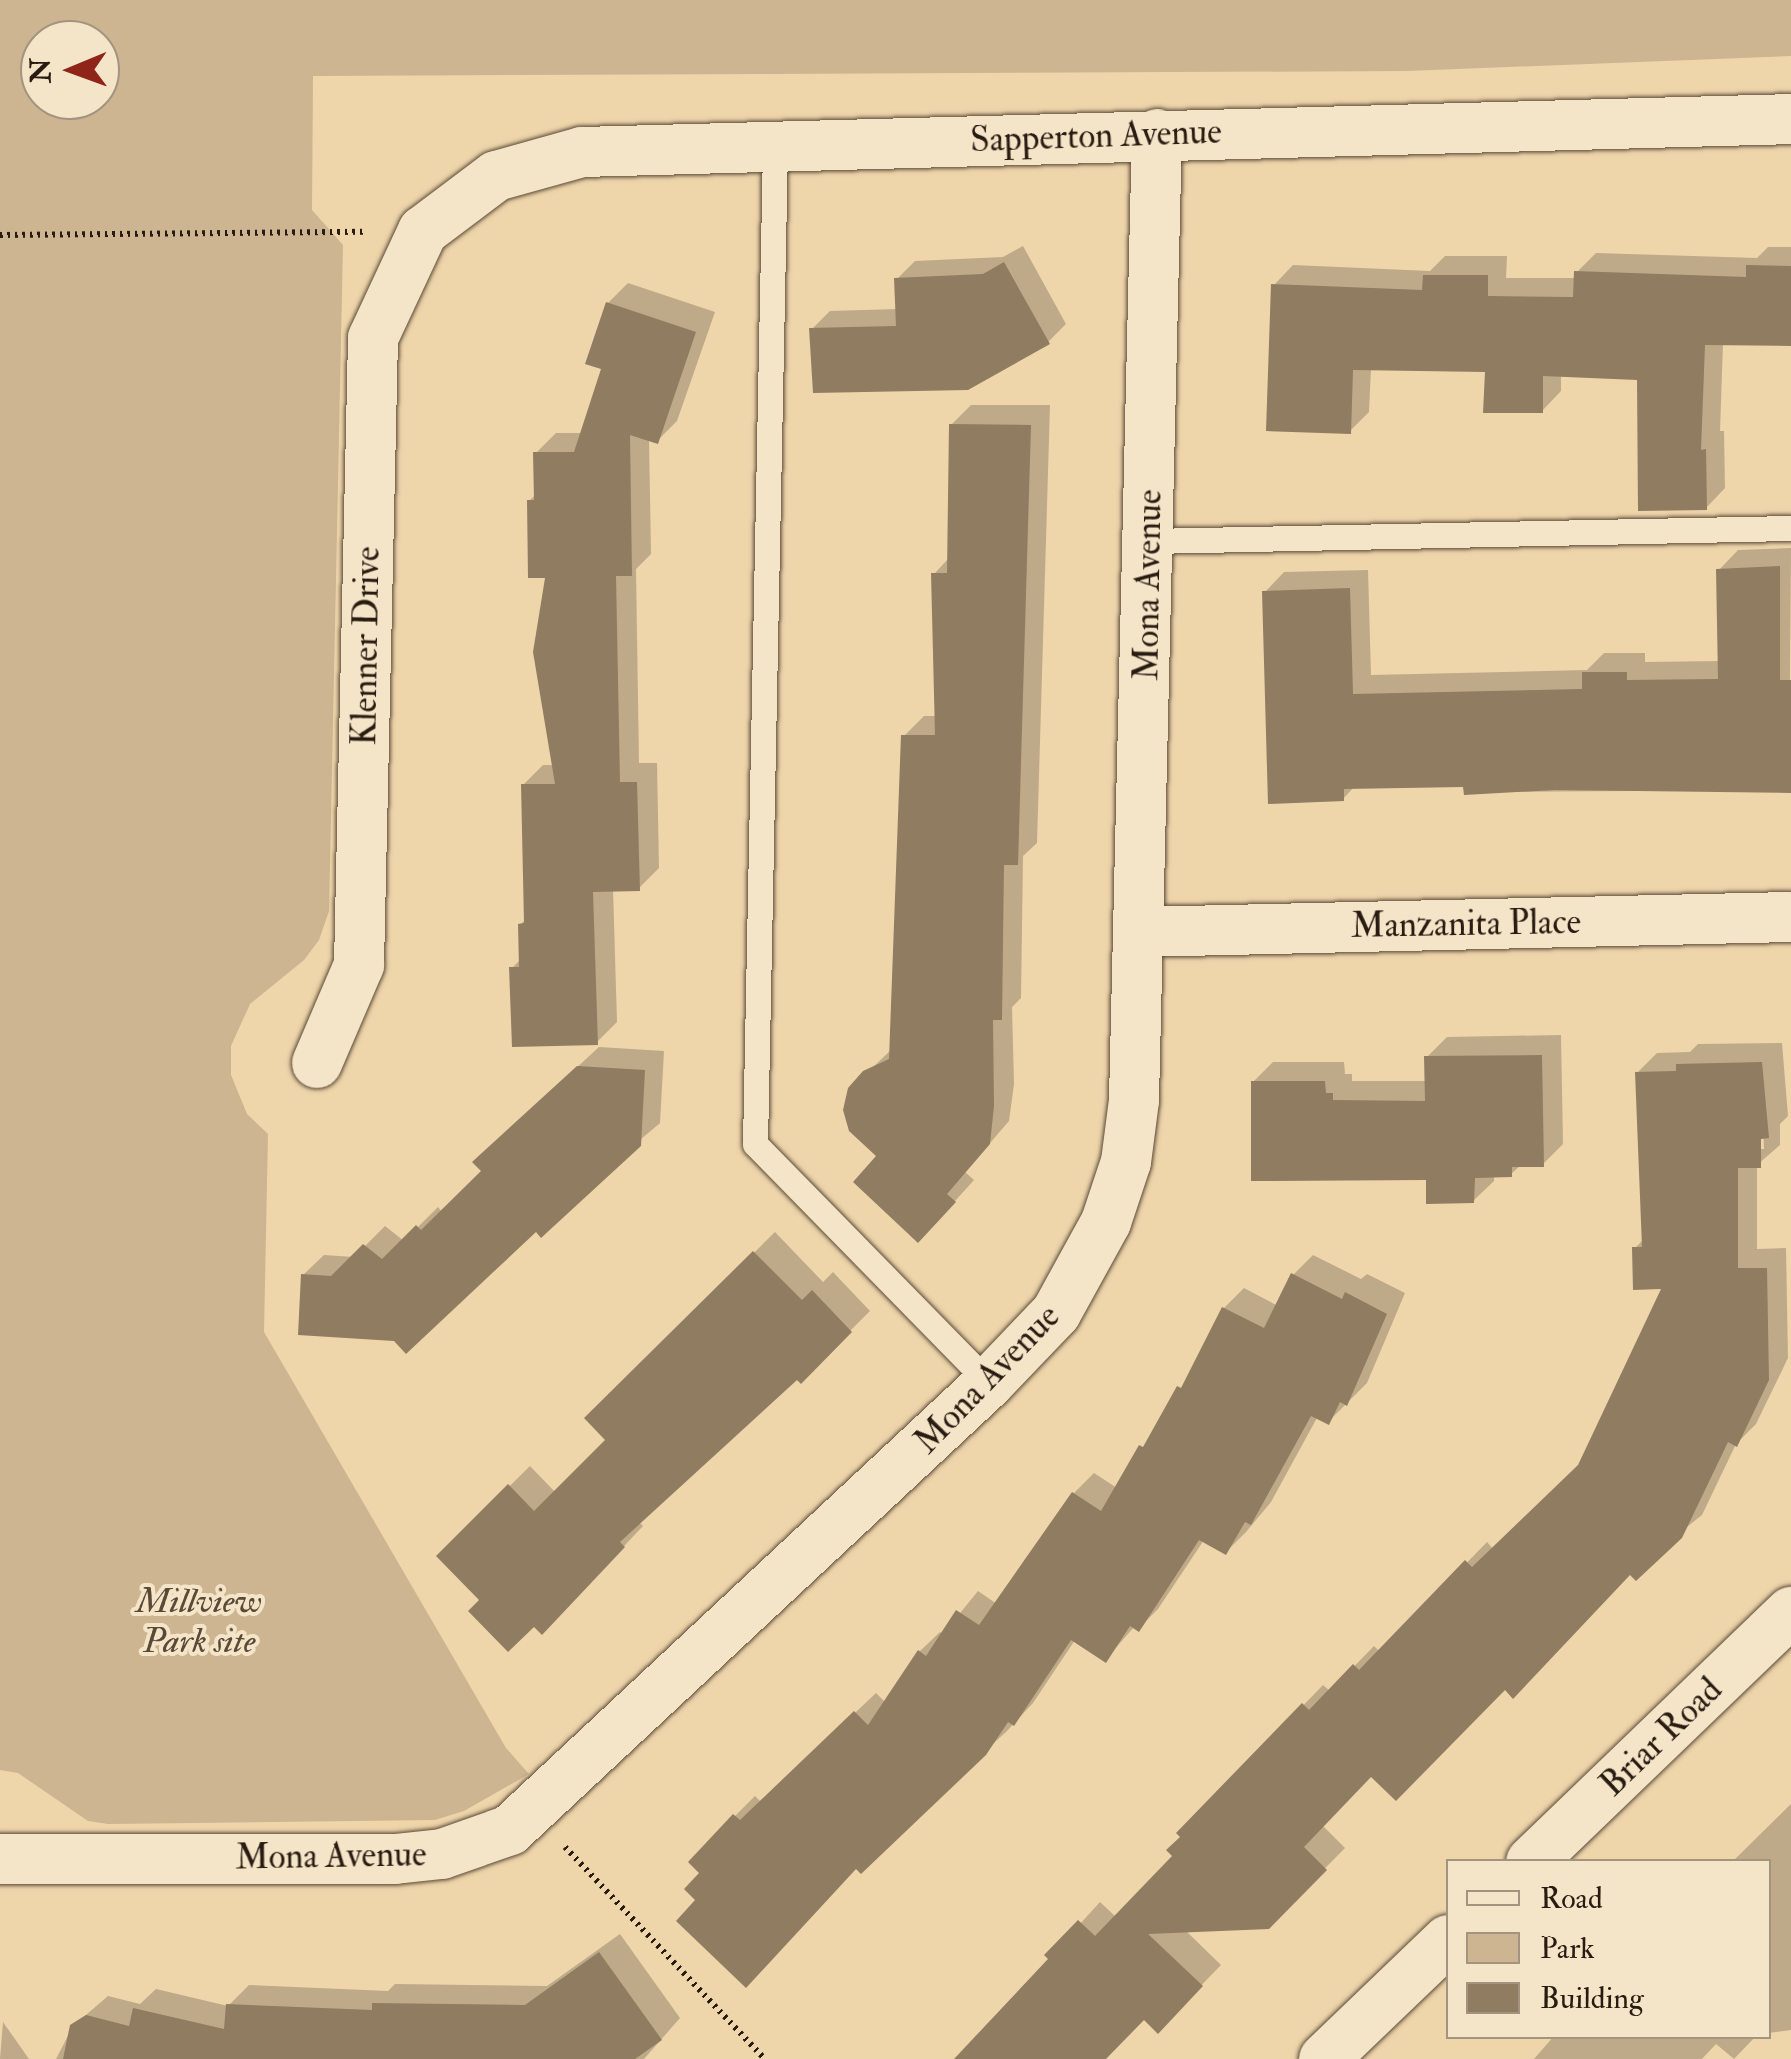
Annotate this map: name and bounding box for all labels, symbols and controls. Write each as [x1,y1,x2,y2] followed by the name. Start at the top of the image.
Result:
[20,20,120,120] north arrow
[24,58,59,83] text: N
[969,111,1223,161] street label: Sapperton Avenue
[1125,489,1171,681] street label: Mona Avenue
[343,546,389,746] street label: Klenner Drive
[1351,901,1581,947] street label: Manzanita Place
[905,1296,1069,1462] street label: Mona Avenue
[136,1580,262,1662] park label: Millview Park site
[1591,1669,1731,1805] street label: Briar Road
[235,1833,427,1879] street label: Mona Avenue
[1446,1859,1771,2039] legend
[1540,1880,1603,1917] text: Road
[1540,1930,1595,1967] text: Park
[1540,1980,1644,2017] text: Building

